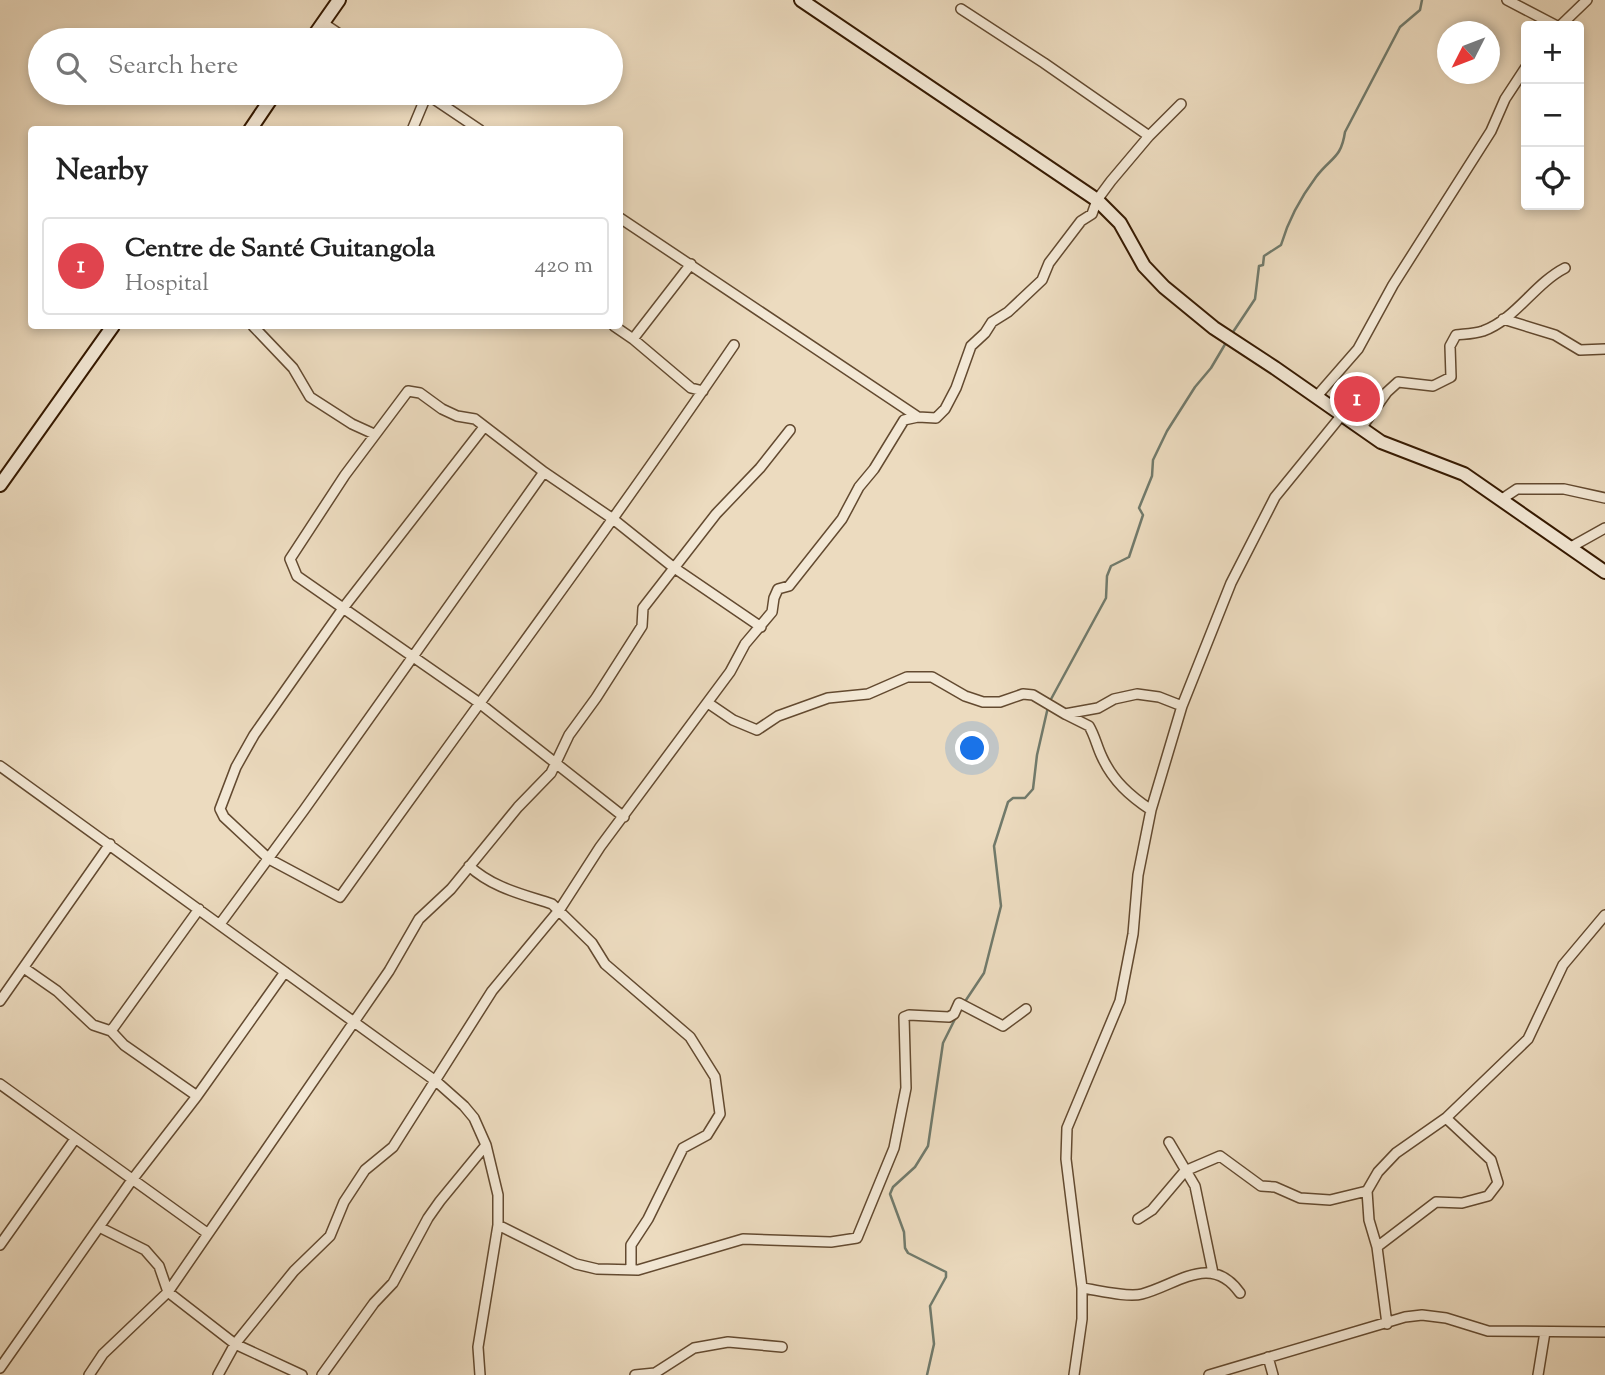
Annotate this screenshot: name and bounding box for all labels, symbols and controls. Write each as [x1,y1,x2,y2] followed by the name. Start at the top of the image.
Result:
[1437,21,1500,84] north arrow
[1521,21,1584,210] map controls
[1521,21,1584,84] button: +
[28,28,623,105] search box
[52,48,90,86] icon: search
[108,48,238,85] text: Search here
[1521,84,1584,147] button: −
[1521,147,1584,210] button: locate
[56,150,148,193] text: Nearby
[125,231,435,268] text: Centre de Santé Guitangola
[77,250,85,283] text: 1
[535,250,593,283] text: 420 m
[125,268,209,301] text: Hospital
[1334,373,1380,425] pin: 1
[955,731,989,765] your location

